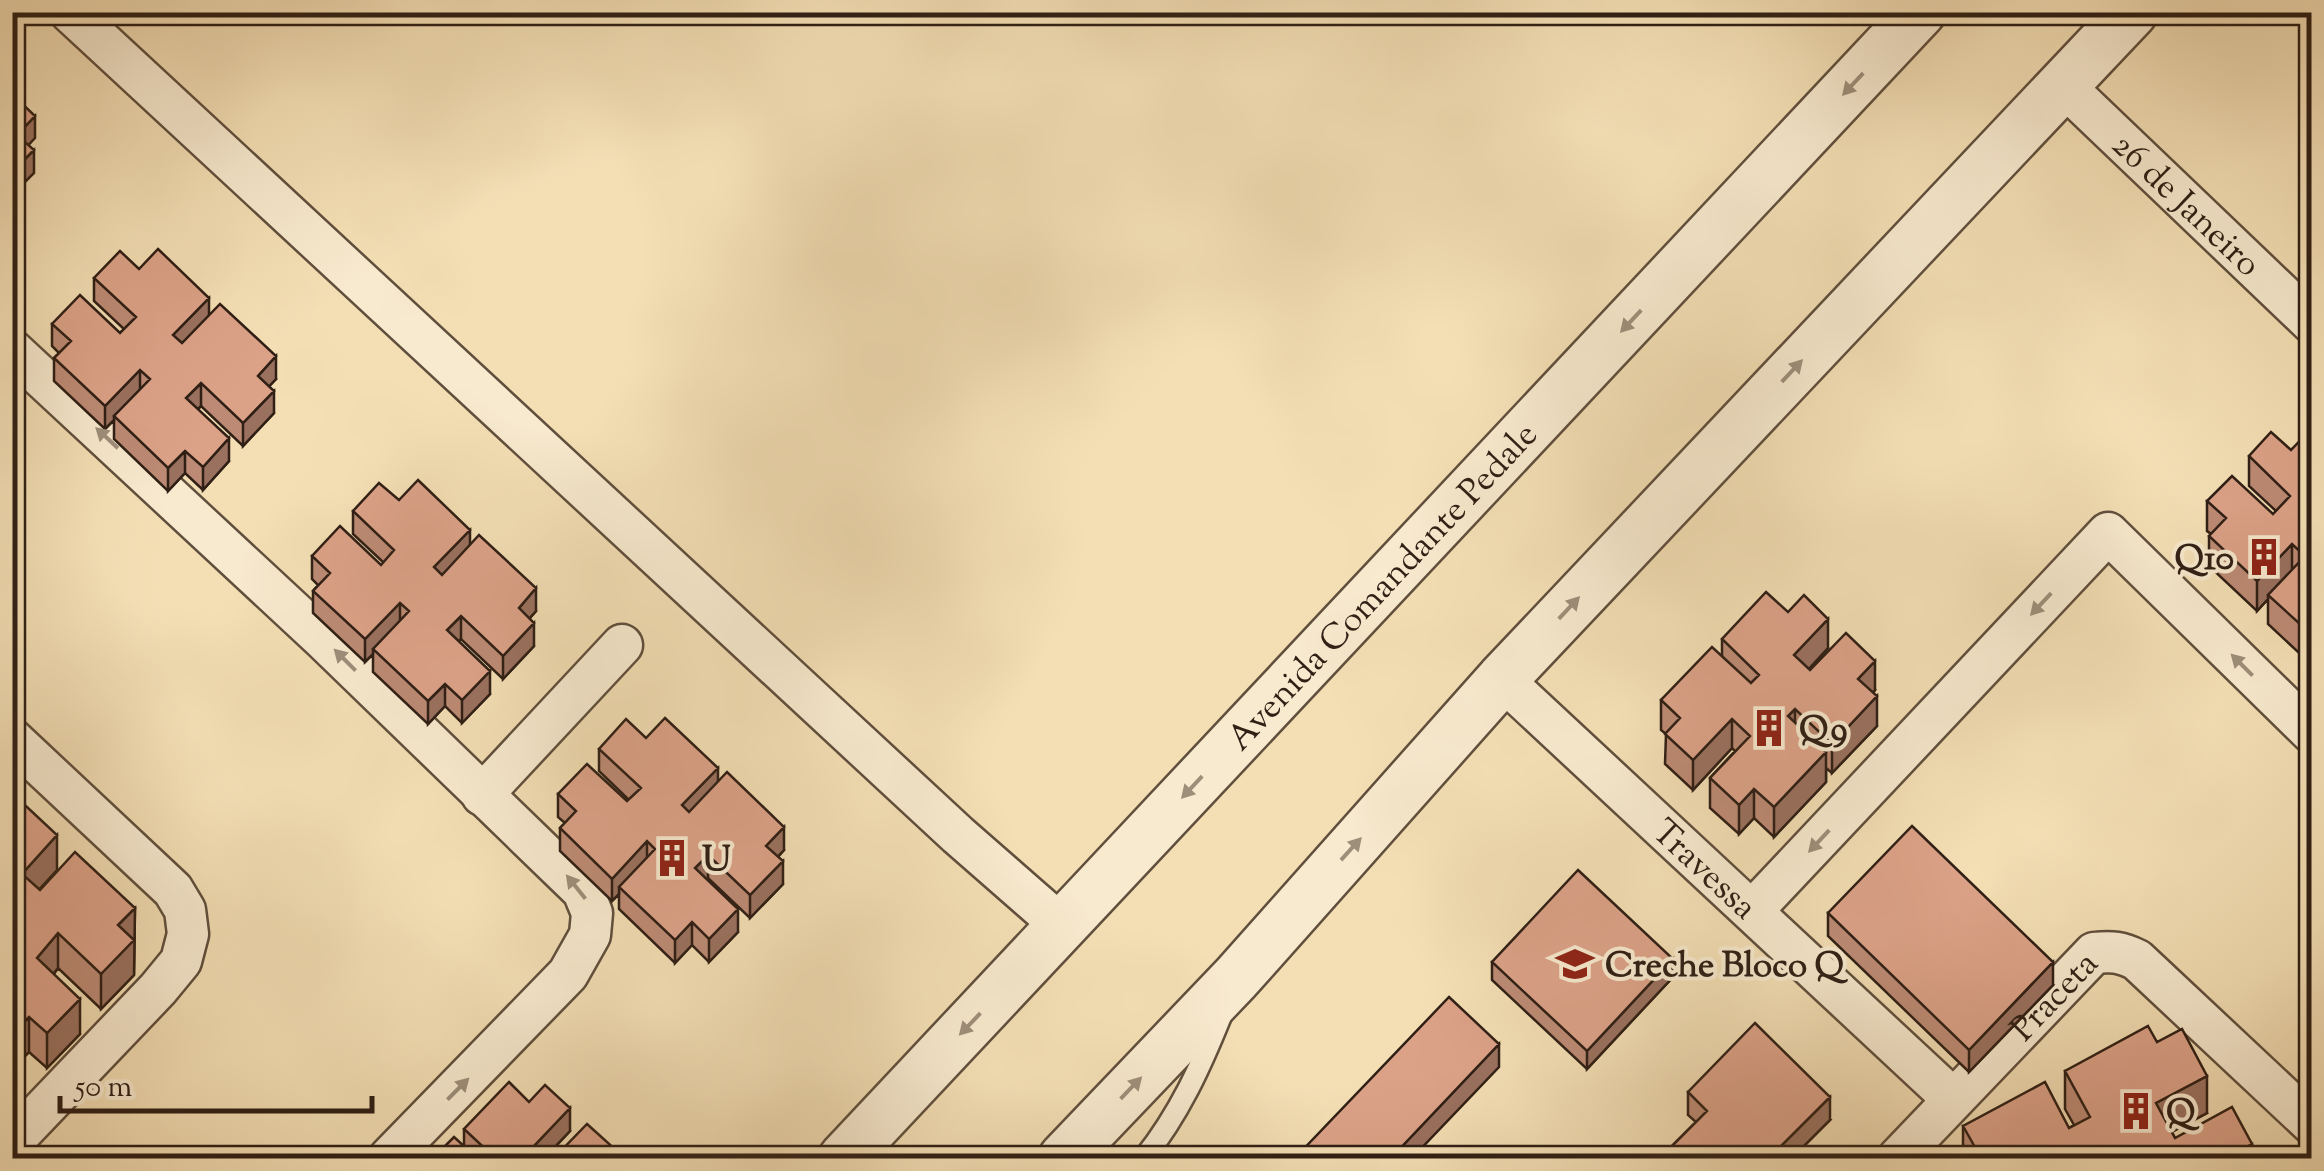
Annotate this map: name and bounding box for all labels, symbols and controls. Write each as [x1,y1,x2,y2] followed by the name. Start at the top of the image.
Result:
[1842,72,1865,96] one-way arrow
[2099,122,2271,290] street label: 26 de Janeiro
[1620,309,1643,333] one-way arrow
[1780,359,1803,383] one-way arrow
[1217,412,1551,764] street label: Avenida Comandante Pedale
[96,427,120,450] one-way arrow
[2175,535,2234,586] place label: Q10
[2243,536,2285,578] building icon: Q10
[2030,592,2053,616] one-way arrow
[1557,596,1580,620] one-way arrow
[333,648,357,672] one-way arrow
[2230,653,2254,677] one-way arrow
[1799,706,1848,757] place label: Q9
[1748,707,1790,749] building icon: Q9
[1181,775,1204,799] one-way arrow
[1639,809,1767,933] street label: Travessa
[1808,829,1831,853] one-way arrow
[702,836,731,887] place label: U
[651,837,693,879] building icon: U
[1339,837,1362,861] one-way arrow
[566,875,587,900] one-way arrow
[2000,941,2112,1054] street label: Praceta
[1605,942,1849,993] place label: Creche Bloco Q
[1554,943,1596,985] school or university icon: Creche Bloco Q
[959,1011,982,1035] one-way arrow
[60,1051,372,1113] scale bar
[73,1067,133,1110] text: 50 m
[1119,1076,1142,1100] one-way arrow
[446,1078,469,1102] one-way arrow
[2166,1089,2200,1140] place label: Q
[2115,1090,2157,1132] building icon: Q

